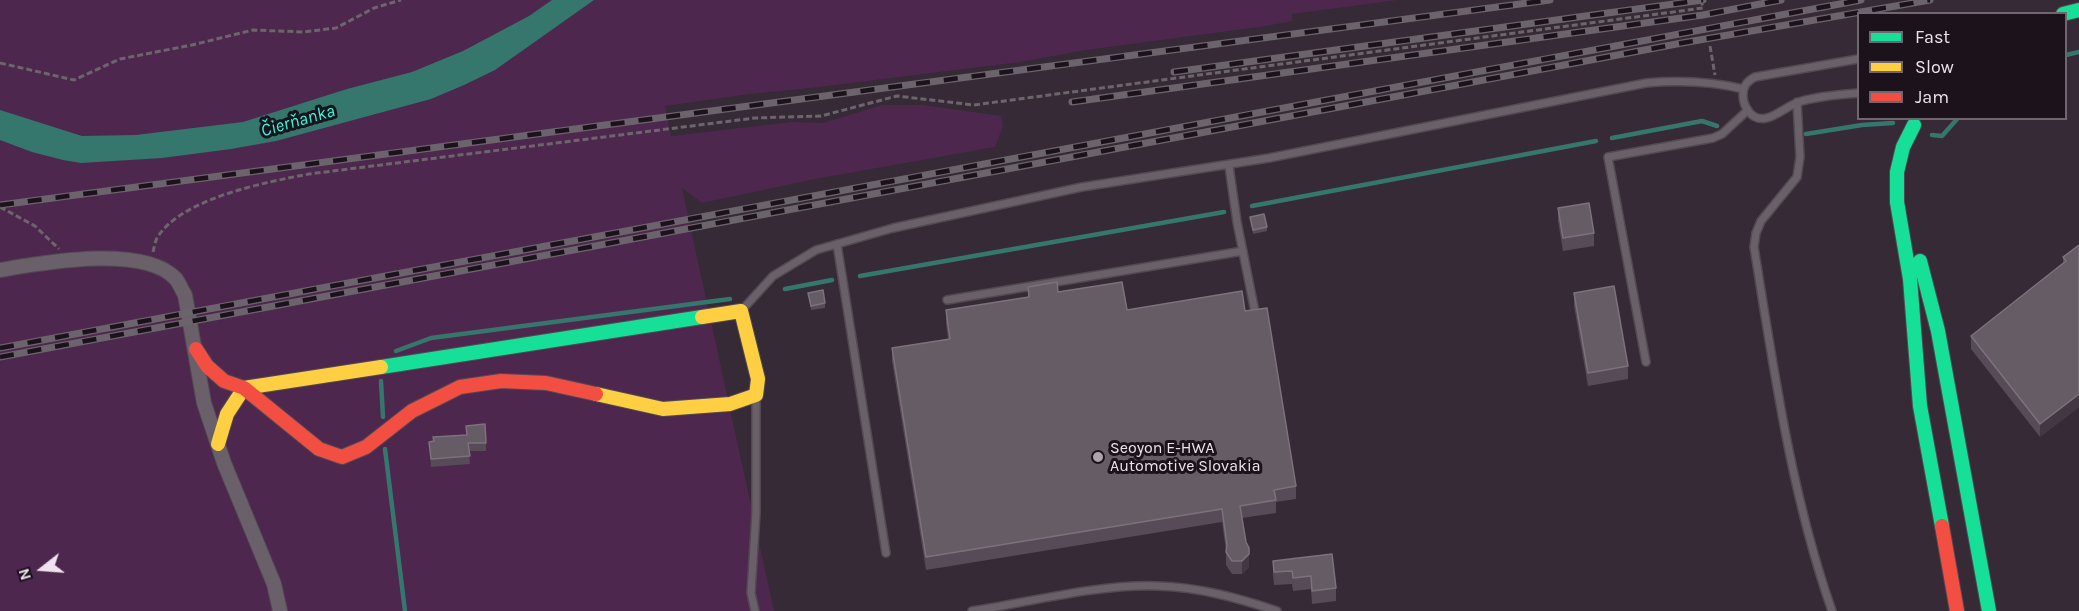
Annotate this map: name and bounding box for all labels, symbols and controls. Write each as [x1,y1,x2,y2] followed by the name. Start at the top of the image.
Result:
[1857,12,2067,120] legend
[1915,26,1950,48] text: Fast
[1915,56,1954,78] text: Slow
[1915,86,1949,108] text: Jam
[258,100,338,142] water label: Čierňanka
[1110,438,1261,476] place label: Seoyon E-HWA Automotive Slovakia
[1091,450,1105,464] marker: Seoyon E-HWA Automotive Slovakia
[12,539,72,599] north arrow
[14,566,35,583] text: N

